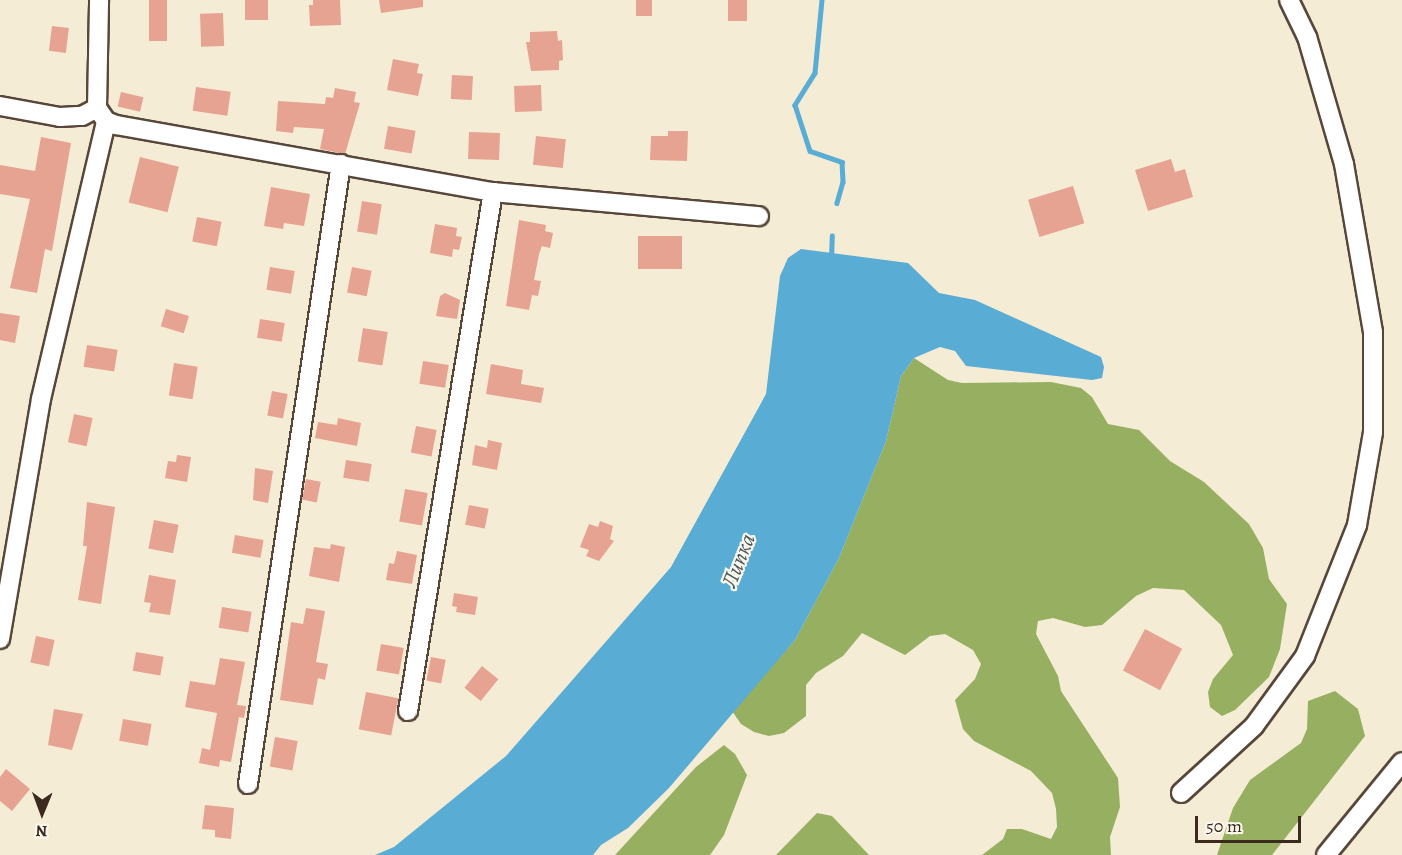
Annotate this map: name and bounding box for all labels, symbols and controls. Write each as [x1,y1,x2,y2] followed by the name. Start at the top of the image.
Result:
[716,530,762,592] water label: Липка
[12,783,72,843] north arrow
[1198,804,1304,842] scale bar
[1206,814,1242,838] text: 50 m
[36,820,48,842] text: N

